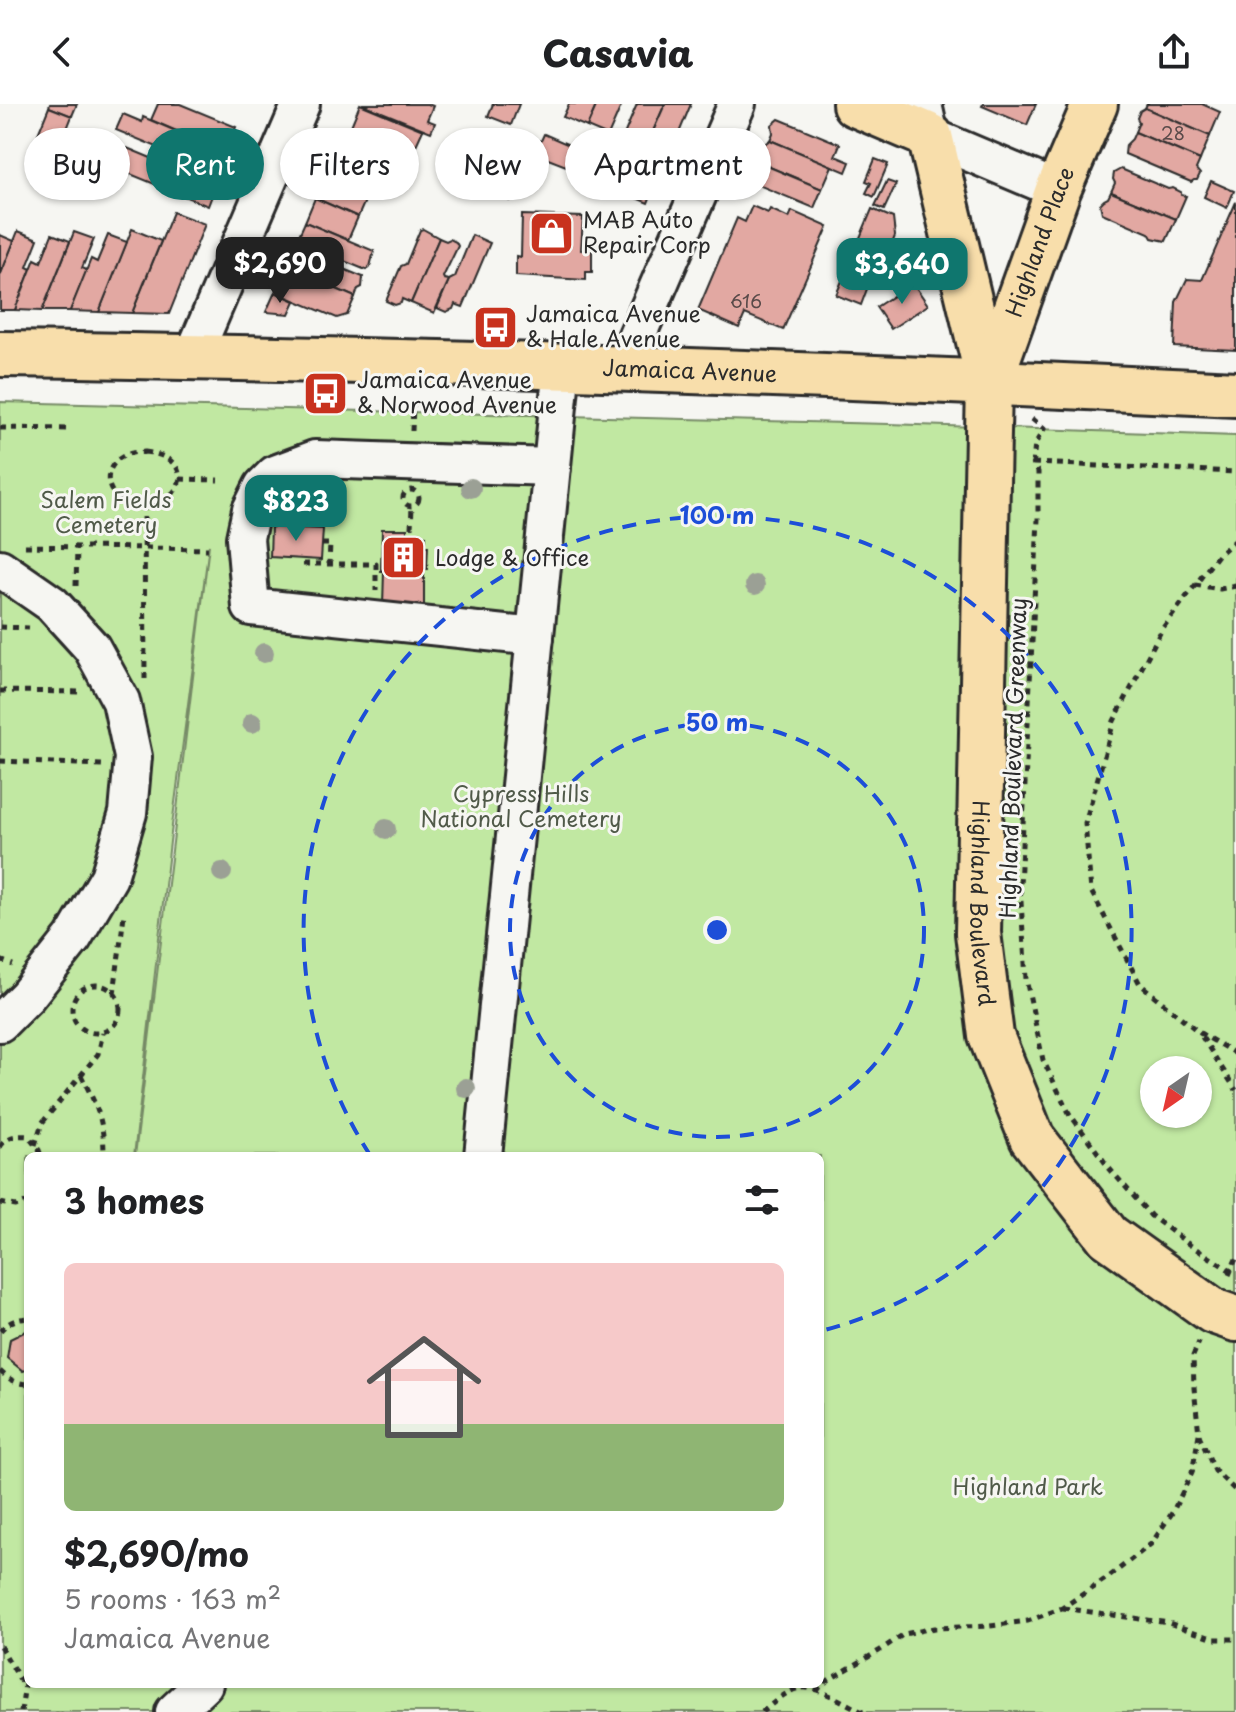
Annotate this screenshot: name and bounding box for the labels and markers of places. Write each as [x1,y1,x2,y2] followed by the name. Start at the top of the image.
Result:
[583,202,711,260] place label: MAB Auto Repair Corp
[528,209,576,257] shop icon: MAB Auto Repair Corp
[215,237,345,305] pin: $2,690
[837,238,967,306] pin: $3,640
[526,296,701,354] place label: Jamaica Avenue & Hale Avenue
[471,303,519,351] bus stop icon: Jamaica Avenue & Hale Avenue
[357,362,557,420] place label: Jamaica Avenue & Norwood Avenue
[302,369,350,417] bus stop icon: Jamaica Avenue & Norwood Avenue
[249,475,343,543] pin: $823
[380,534,428,582] building icon: Lodge & Office
[435,540,589,573] place label: Lodge & Office
[703,916,731,944] centre of rings

